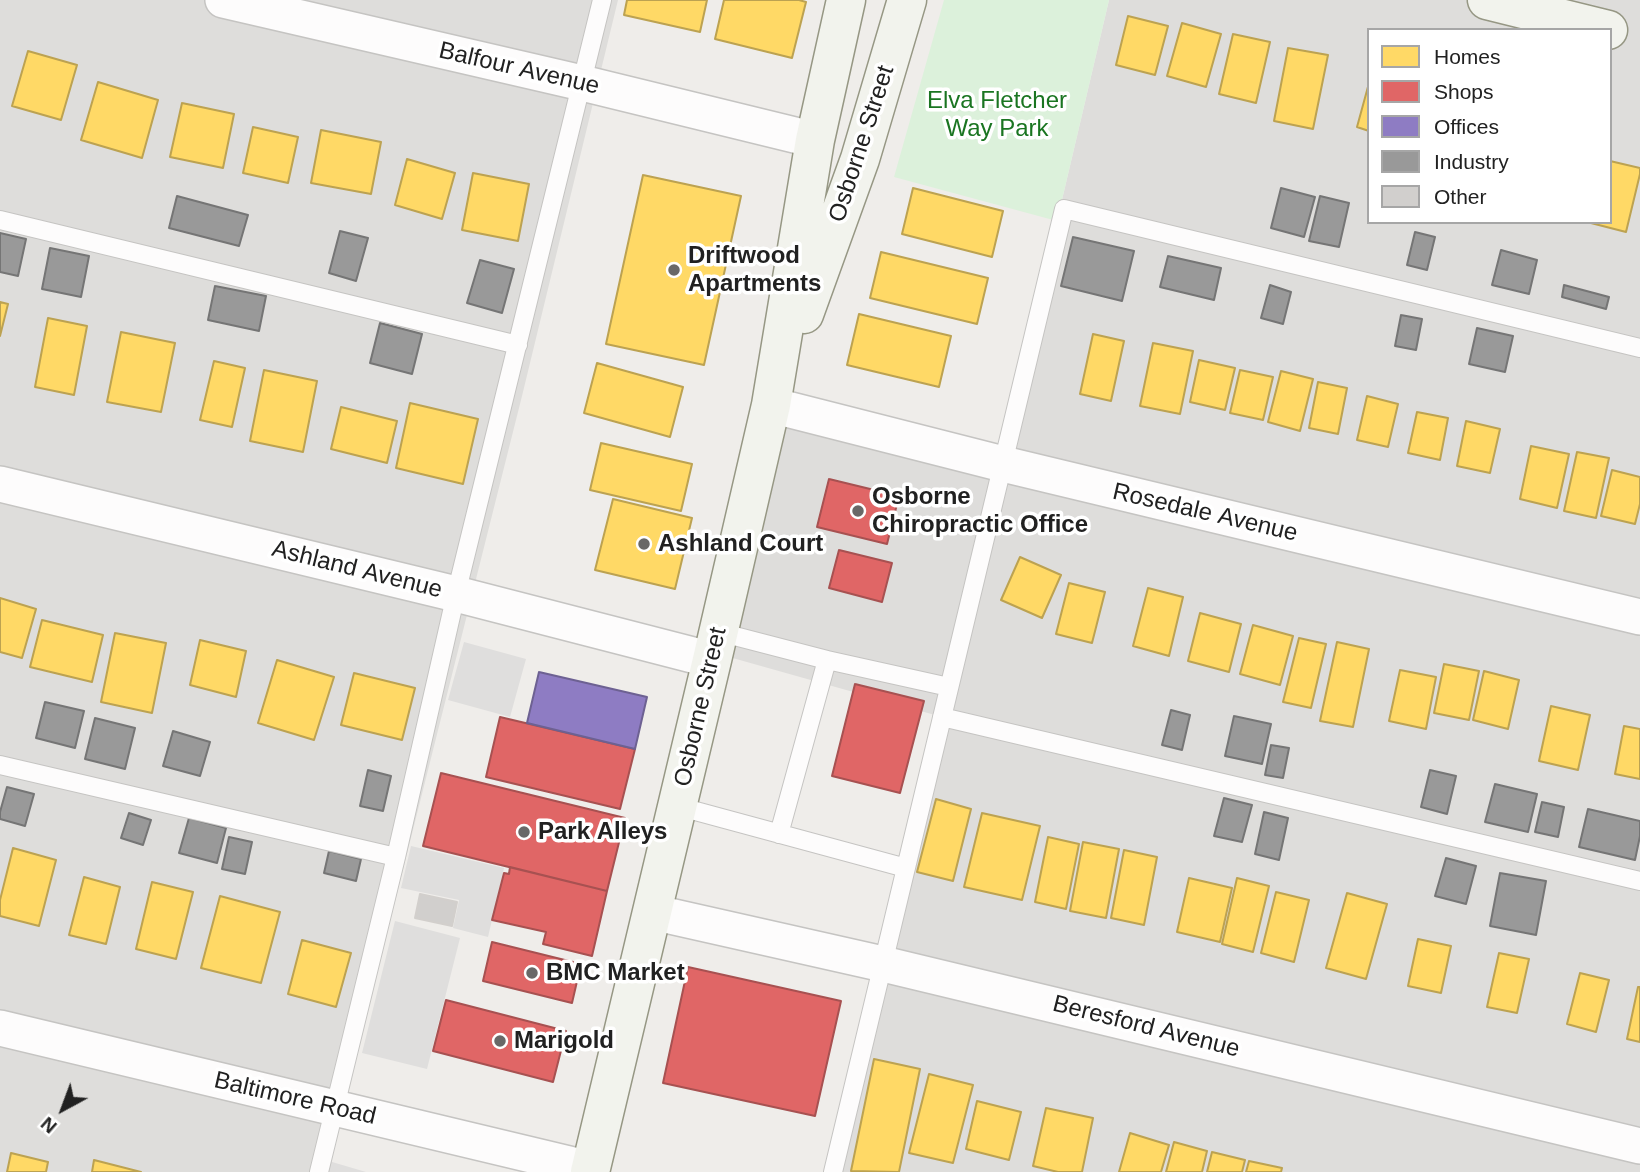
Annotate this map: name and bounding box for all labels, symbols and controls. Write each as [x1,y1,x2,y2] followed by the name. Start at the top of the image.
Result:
[1367,28,1612,224] legend
[436,37,602,101] street label: Balfour Avenue
[1434,45,1501,68] text: Homes
[823,62,901,226] street label: Osborne Street
[1434,80,1494,103] text: Shops
[927,87,1067,143] park label: Elva Fletcher Way Park
[1434,115,1499,138] text: Offices
[1434,150,1509,173] text: Industry
[1434,185,1487,208] text: Other
[688,242,821,298] place label: Driftwood Apartments
[666,262,682,278] marker: Driftwood Apartments
[1110,478,1300,548] street label: Rosedale Avenue
[872,483,1088,539] place label: Osborne Chiropractic Office
[850,503,866,519] marker: Osborne Chiropractic Office
[658,530,823,558] place label: Ashland Court
[269,535,445,605] street label: Ashland Avenue
[636,536,652,552] marker: Ashland Court
[669,624,733,790] street label: Osborne Street
[538,818,667,846] place label: Park Alleys
[516,824,532,840] marker: Park Alleys
[546,959,685,987] place label: BMC Market
[524,965,540,981] marker: BMC Market
[1050,990,1242,1064] street label: Beresford Avenue
[514,1027,614,1055] place label: Marigold
[492,1033,508,1049] marker: Marigold
[211,1066,379,1132] street label: Baltimore Road
[28,1074,98,1144] north arrow
[37,1113,61,1138] text: N

